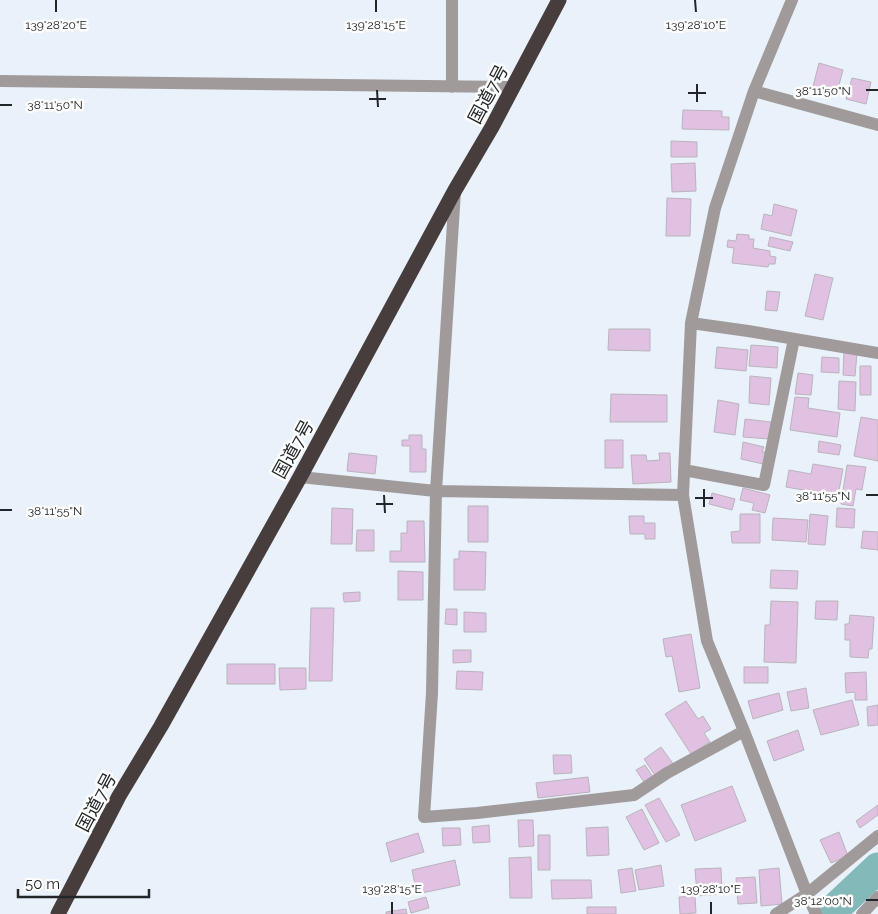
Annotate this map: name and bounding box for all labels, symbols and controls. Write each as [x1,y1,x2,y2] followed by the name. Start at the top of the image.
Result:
[25,18,87,32] text: 139°28'20"E
[346,18,406,32] text: 139°28'15"E
[666,18,726,32] text: 139°28'10"E
[464,61,512,127] street label: 国道7号
[795,84,851,98] text: 38°11'50"N
[27,98,83,112] text: 38°11'50"N
[268,416,318,482] street label: 国道7号
[796,489,850,503] text: 38°11'55"N
[28,504,82,518] text: 38°11'55"N
[72,769,120,835] street label: 国道7号
[18,866,149,898] scale bar
[25,875,60,893] text: 50 m
[362,882,422,896] text: 139°28'15"E
[681,882,741,896] text: 139°28'10"E
[794,894,852,908] text: 38°12'00"N

